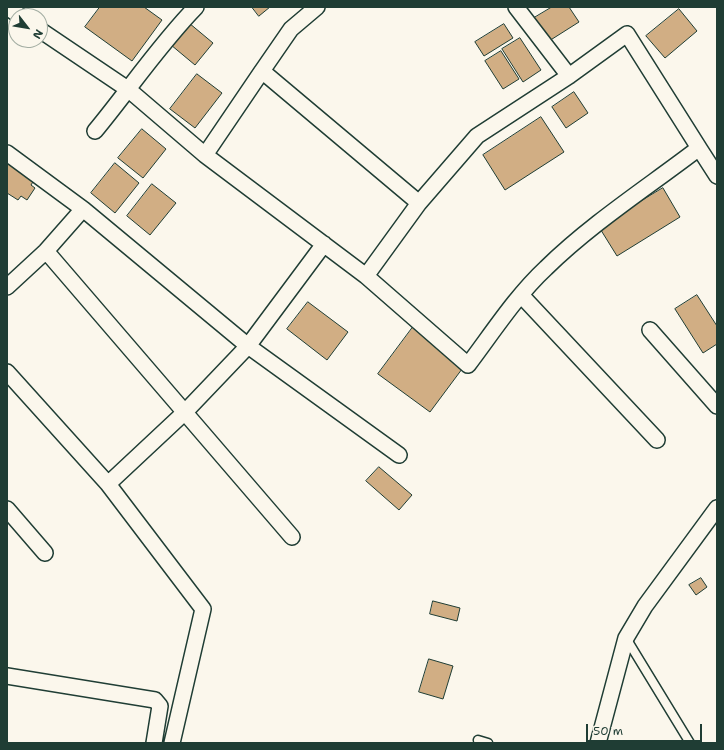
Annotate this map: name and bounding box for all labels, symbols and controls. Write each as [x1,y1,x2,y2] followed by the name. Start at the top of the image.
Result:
[8,8,48,48] north arrow
[29,26,47,42] text: N
[588,716,704,742] scale bar
[593,723,623,739] text: 50 m

